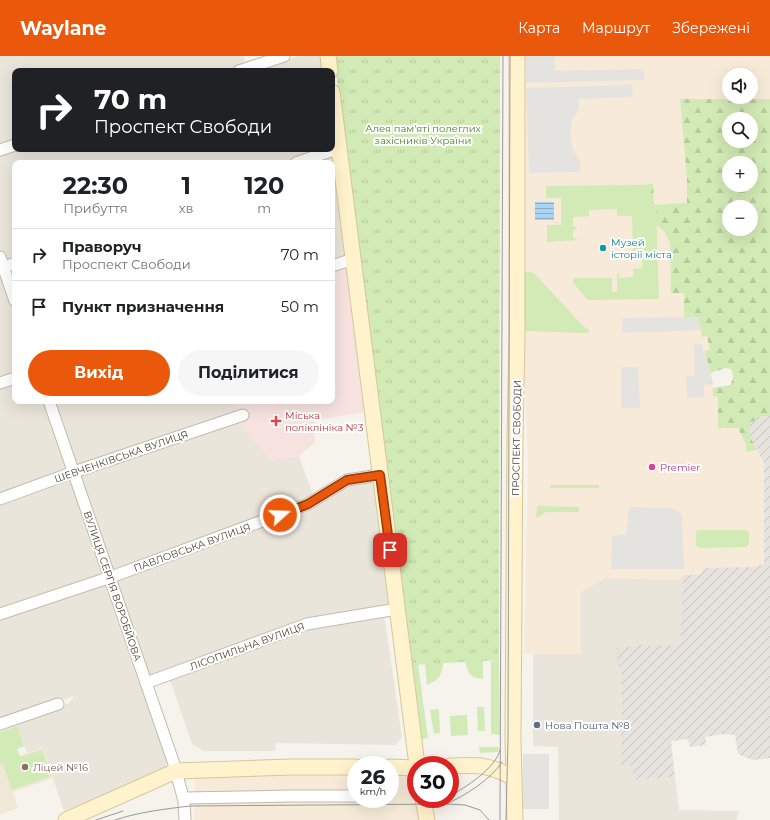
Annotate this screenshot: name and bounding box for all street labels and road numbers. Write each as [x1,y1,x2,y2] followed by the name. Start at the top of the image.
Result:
[509,380,524,496] street label: ПРОСПЕКТ СВОБОДИ
[52,427,190,486] street label: ШЕВЧЕНКІВСЬКА ВУЛИЦЯ
[81,509,145,664] street label: ВУЛИЦЯ СЕРГІЯ ВОРОБЙОВА
[132,520,252,575] street label: ПАВЛОВСЬКА ВУЛИЦЯ
[188,620,306,673] street label: ЛІСОПИЛЬНА ВУЛИЦЯ

